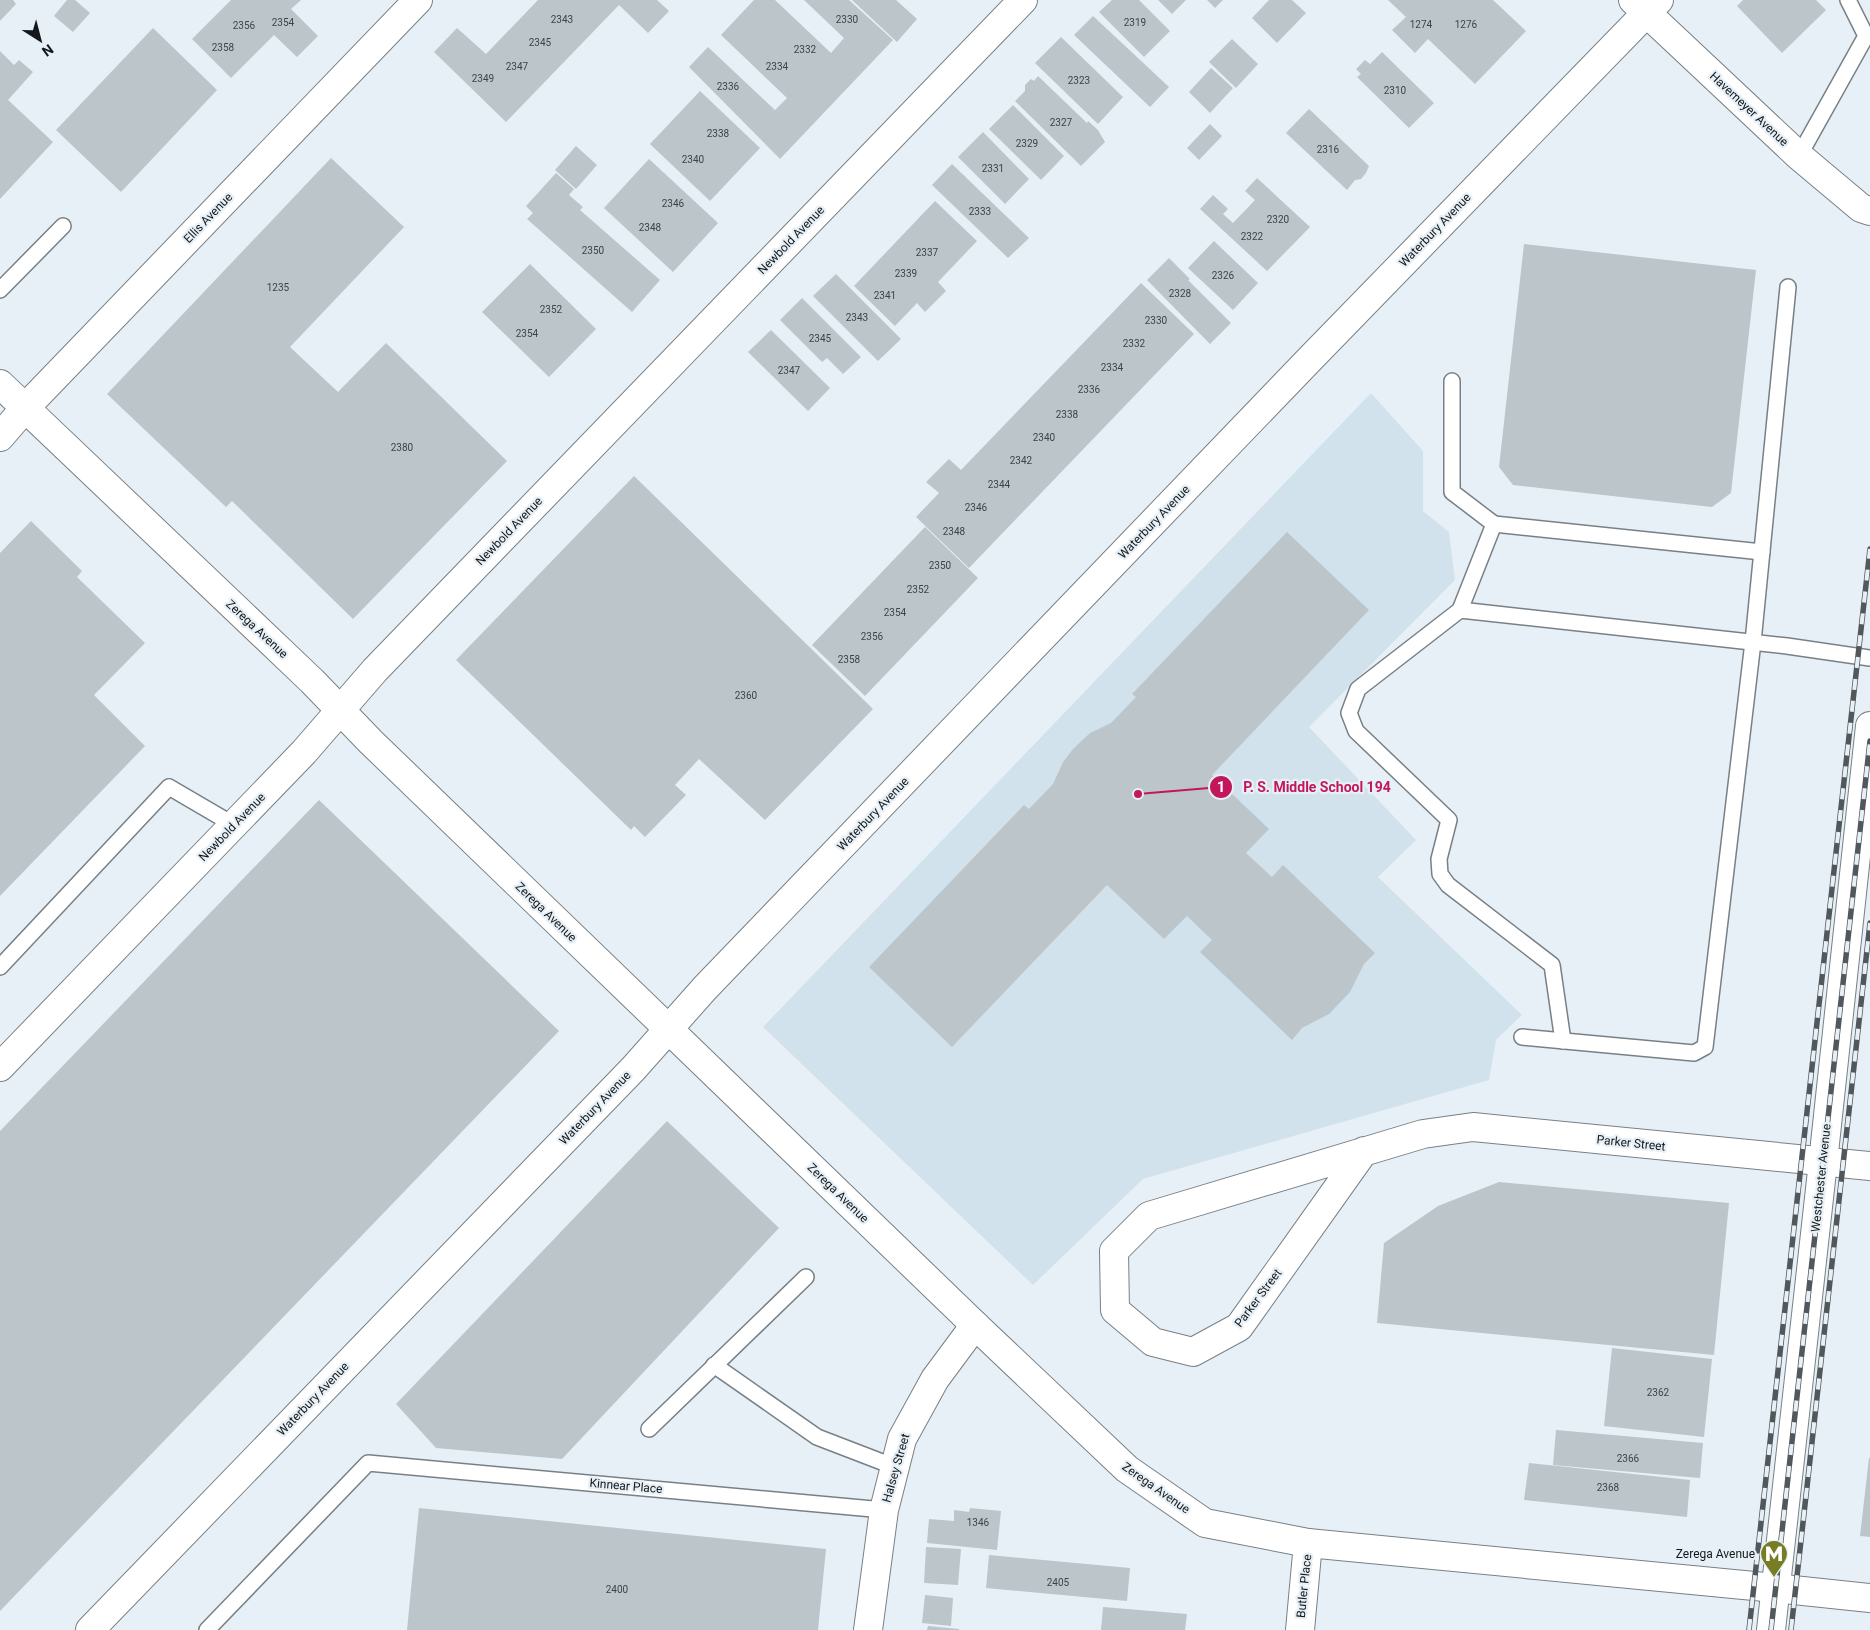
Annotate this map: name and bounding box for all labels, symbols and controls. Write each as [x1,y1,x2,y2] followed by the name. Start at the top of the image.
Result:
[551,14,573,25] house number: 2343
[836,14,859,25] house number: 2330
[15,15,65,65] north arrow
[272,17,295,28] house number: 2354
[1124,17,1146,28] house number: 2319
[1410,19,1433,30] house number: 1274
[1455,19,1478,30] house number: 1276
[233,20,256,31] house number: 2356
[529,37,552,48] house number: 2345
[39,41,56,60] text: N
[212,42,235,53] house number: 2358
[794,44,817,55] house number: 2332
[506,61,529,72] house number: 2347
[766,61,789,72] house number: 2334
[1707,69,1791,149] street label: Havemeyer Avenue
[472,73,494,84] house number: 2349
[1068,75,1090,86] house number: 2323
[717,81,740,92] house number: 2336
[1384,85,1407,96] house number: 2310
[1050,117,1073,128] house number: 2327
[707,128,730,139] house number: 2338
[1016,138,1038,149] house number: 2329
[1317,144,1340,155] house number: 2316
[682,154,705,165] house number: 2340
[982,163,1004,174] house number: 2331
[181,190,235,246] street label: Ellis Avenue
[1396,190,1474,270] street label: Waterbury Avenue
[662,198,685,209] house number: 2346
[755,203,827,277] street label: Newbold Avenue
[969,206,991,217] house number: 2333
[1267,214,1290,225] house number: 2320
[639,222,662,233] house number: 2348
[1241,231,1264,242] house number: 2322
[582,245,605,256] house number: 2350
[916,247,939,258] house number: 2337
[895,268,917,279] house number: 2339
[1212,270,1235,281] house number: 2326
[267,282,290,293] house number: 1235
[1169,288,1192,299] house number: 2328
[874,290,896,301] house number: 2341
[540,304,563,315] house number: 2352
[846,312,868,323] house number: 2343
[1145,315,1168,326] house number: 2330
[516,328,539,339] house number: 2354
[809,333,832,344] house number: 2345
[1123,338,1146,349] house number: 2332
[1101,362,1124,373] house number: 2334
[778,365,801,376] house number: 2347
[1078,384,1101,395] house number: 2336
[1056,409,1079,420] house number: 2338
[1033,432,1056,443] house number: 2340
[391,442,414,453] house number: 2380
[1010,455,1033,466] house number: 2342
[988,479,1011,490] house number: 2344
[1115,482,1193,562] street label: Waterbury Avenue
[473,494,545,568] street label: Newbold Avenue
[965,502,988,513] house number: 2346
[943,526,966,537] house number: 2348
[929,560,952,571] house number: 2350
[907,584,930,595] house number: 2352
[223,597,291,661] street label: Zerega Avenue
[884,607,907,618] house number: 2354
[861,631,884,642] house number: 2356
[838,654,861,665] house number: 2358
[735,690,758,701] house number: 2360
[1209,772,1401,801] callout: P. S. Middle School 194
[834,774,912,854] street label: Waterbury Avenue
[1217,778,1225,796] text: 1
[1243,779,1391,795] text: P. S. Middle School 194
[196,790,268,864] street label: Newbold Avenue
[513,879,579,945] street label: Zerega Avenue
[556,1068,634,1148] street label: Waterbury Avenue
[1808,1123,1834,1233] street label: Westchester Avenue
[1596,1132,1666,1154] street label: Parker Street
[805,1160,871,1226] street label: Zerega Avenue
[1232,1266,1284,1330] street label: Parker Street
[274,1359,352,1439] street label: Waterbury Avenue
[1647,1387,1670,1398] house number: 2362
[880,1432,913,1504] street label: Halsey Street
[1617,1453,1640,1464] house number: 2366
[1120,1460,1192,1516] street label: Zerega Avenue
[589,1476,663,1496] street label: Kinnear Place
[1597,1482,1620,1493] house number: 2368
[967,1517,990,1528] house number: 1346
[1759,1539,1789,1578] metro station icon: Zerega Avenue
[1676,1547,1755,1561] place label: Zerega Avenue
[1294,1553,1314,1619] street label: Butler Place
[1047,1577,1070,1588] house number: 2405
[606,1584,629,1595] house number: 2400

